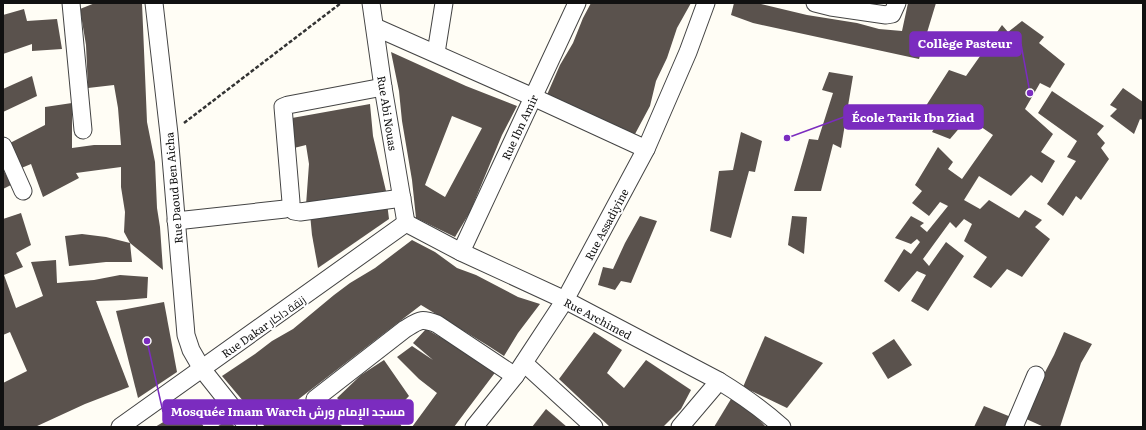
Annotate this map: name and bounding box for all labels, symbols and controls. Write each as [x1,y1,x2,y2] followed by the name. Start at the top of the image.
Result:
[910,32,1021,56] callout: Collège Pasteur
[918,34,1013,52] text: Collège Pasteur
[374,74,402,152] street label: Rue Abi Nouas
[497,91,541,162] street label: Rue Ibn Amir
[844,105,983,129] callout: École Tarik Ibn Ziad
[852,108,974,126] text: École Tarik Ibn Ziad
[160,132,186,244] street label: Rue Daoud Ben Aicha
[580,185,632,263] street label: Rue Assadiyine
[218,291,308,361] street label: Rue Dakar زنقة داكار
[561,293,635,343] street label: Rue Archimed
[163,400,413,424] callout: Mosquée Imam Warch مسجد الإمام ورش
[171,402,405,420] text: Mosquée Imam Warch مسجد الإمام ورش

